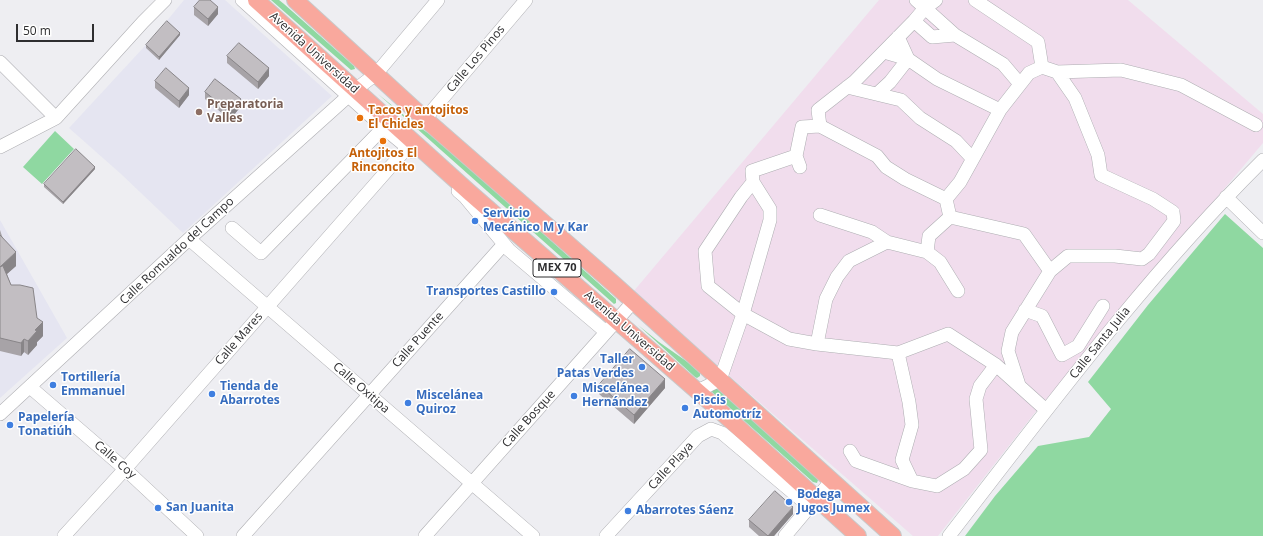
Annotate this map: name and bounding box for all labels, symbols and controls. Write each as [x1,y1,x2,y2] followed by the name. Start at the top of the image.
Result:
[267,9,361,97] street label: Avenida Universidad
[18,16,96,42] scale bar
[23,22,51,39] text: 50 m
[444,23,508,95] street label: Calle Los Pinos
[207,98,284,126] place label: Preparatoria Valles
[368,104,469,132] place label: Tacos y antojitos El Chicles
[194,107,204,117] marker: Preparatoria Valles
[355,113,365,123] marker: Tacos y antojitos El Chicles
[378,136,388,146] marker: Antojitos El Rinconcito
[349,147,417,175] place label: Antojitos El Rinconcito
[117,194,237,308] street label: Calle Romualdo del Campo
[483,207,588,235] place label: Servicio Mecánico M y Kar
[470,216,480,226] marker: Servicio Mecánico M y Kar
[533,259,581,277] road number: MEX 70
[426,285,546,299] place label: Transportes Castillo
[549,287,559,297] marker: Transportes Castillo
[581,288,677,374] street label: Avenida Universidad
[1067,304,1133,382] street label: Calle Santa Julia
[389,309,447,371] street label: Calle Puente
[212,310,266,368] street label: Calle Mares
[557,353,634,381] place label: Taller Patas Verdes
[330,360,392,416] street label: Calle Oxitipa
[637,362,647,372] marker: Taller Patas Verdes
[61,371,125,399] place label: Tortillería Emmanuel
[48,380,58,390] marker: Tortillería Emmanuel
[220,380,280,408] place label: Tienda de Abarrotes
[582,382,649,410] place label: Miscelánea Hernández
[499,387,559,451] street label: Calle Bosque
[207,389,217,399] marker: Tienda de Abarrotes
[416,389,483,417] place label: Miscelánea Quiroz
[569,391,579,401] marker: Miscelánea Hernández
[693,394,761,422] place label: Piscis Automotríz
[403,398,413,408] marker: Miscelánea Quiroz
[680,403,690,413] marker: Piscis Automotríz
[18,411,75,439] place label: Papelería Tonatiúh
[5,420,15,430] marker: Papelería Tonatiúh
[91,438,139,482] street label: Calle Coy
[645,439,697,493] street label: Calle Playa
[797,488,870,516] place label: Bodega Jugos Jumex
[784,497,794,507] marker: Bodega Jugos Jumex
[166,501,234,515] place label: San Juanita
[153,503,163,513] marker: San Juanita
[636,504,734,518] place label: Abarrotes Sáenz
[623,506,633,516] marker: Abarrotes Sáenz

